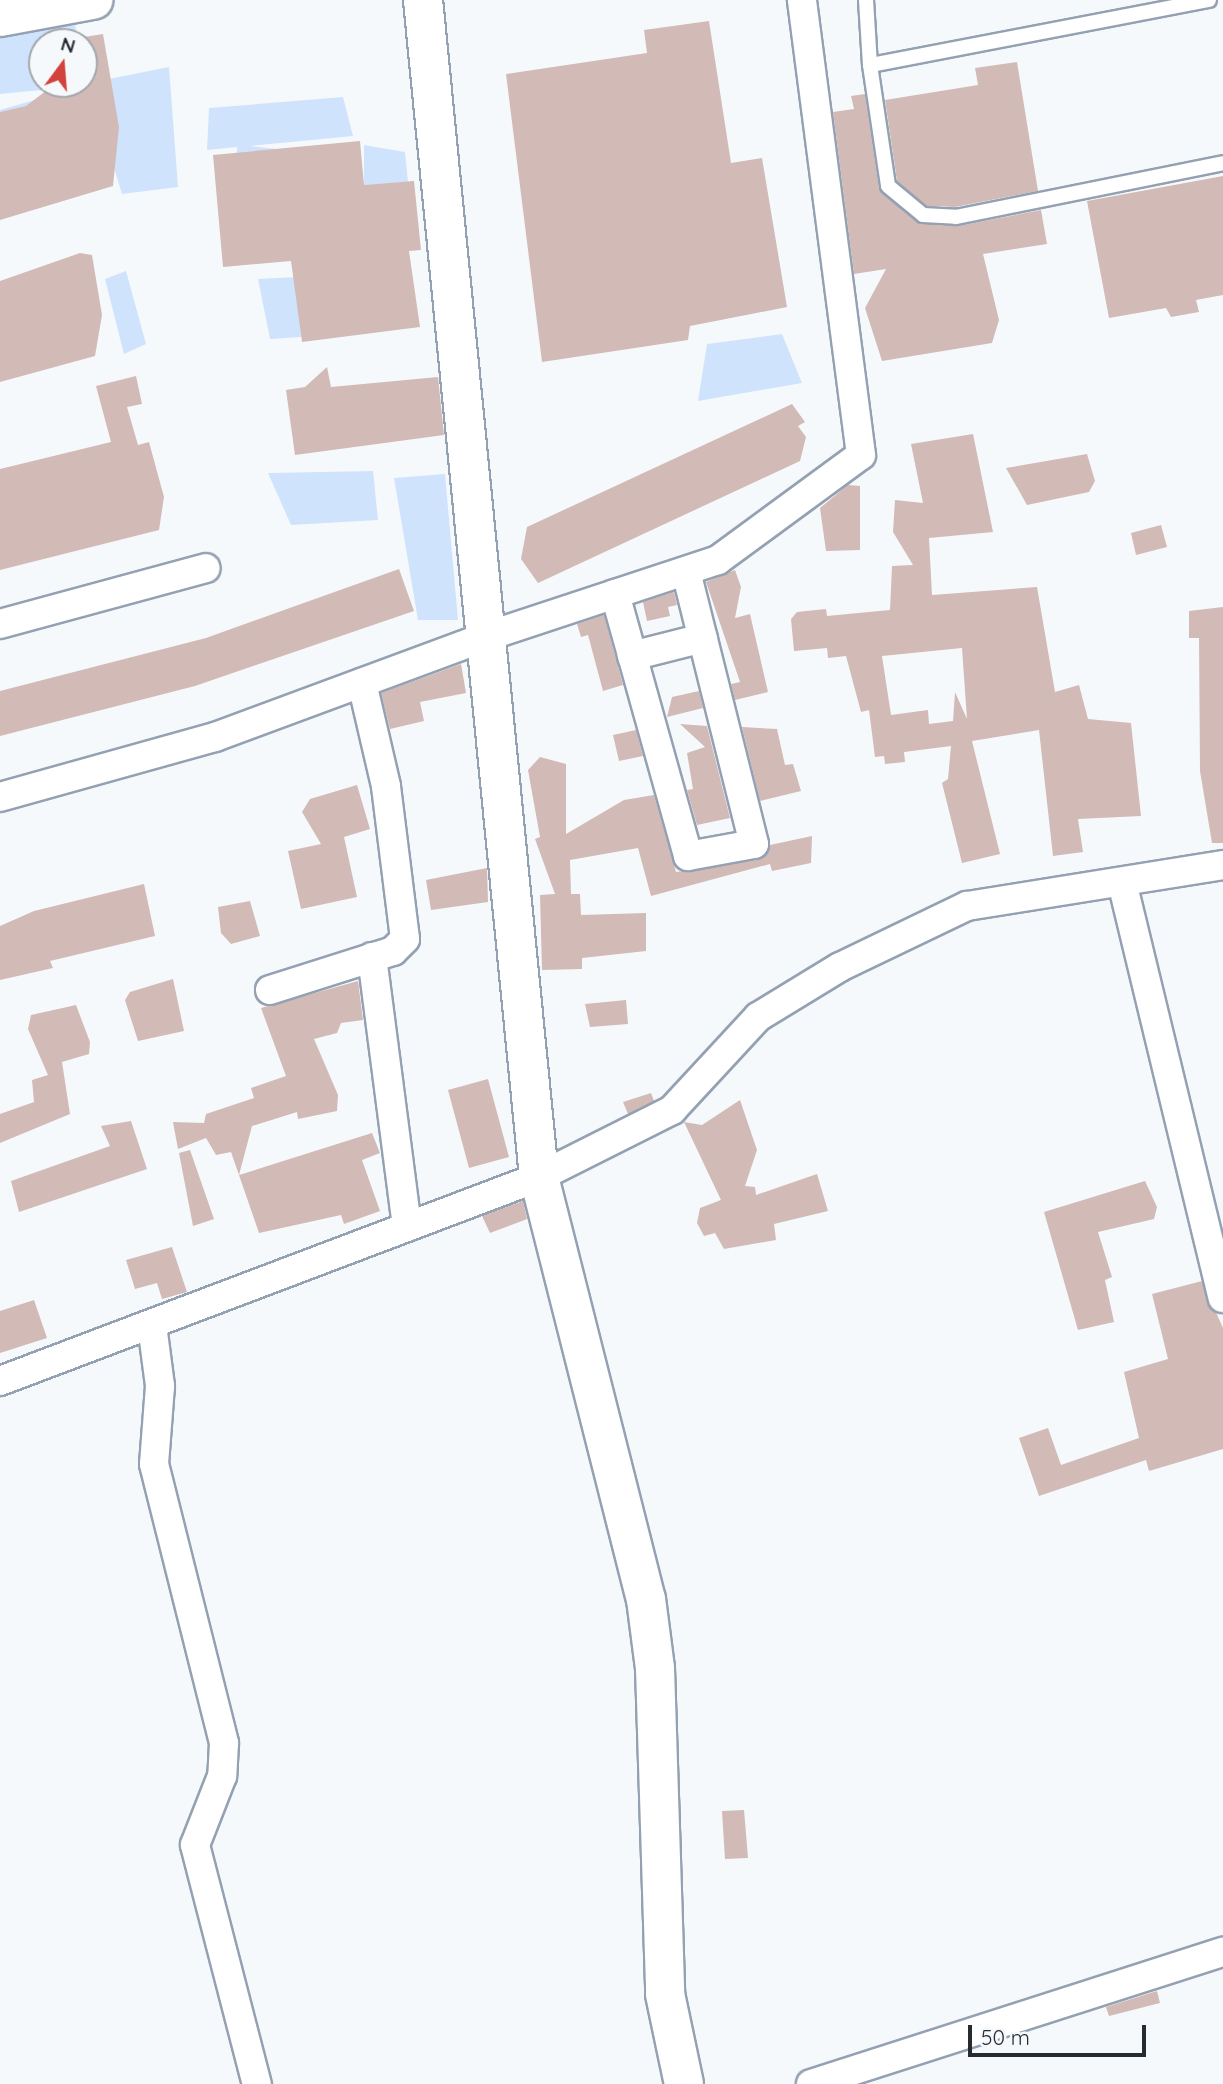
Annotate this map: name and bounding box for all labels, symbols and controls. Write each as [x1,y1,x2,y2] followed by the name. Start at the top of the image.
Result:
[28,28,98,98] north arrow
[58,31,78,58] text: N
[971,2010,1150,2054] scale bar
[981,2024,1030,2050] text: 50 m

